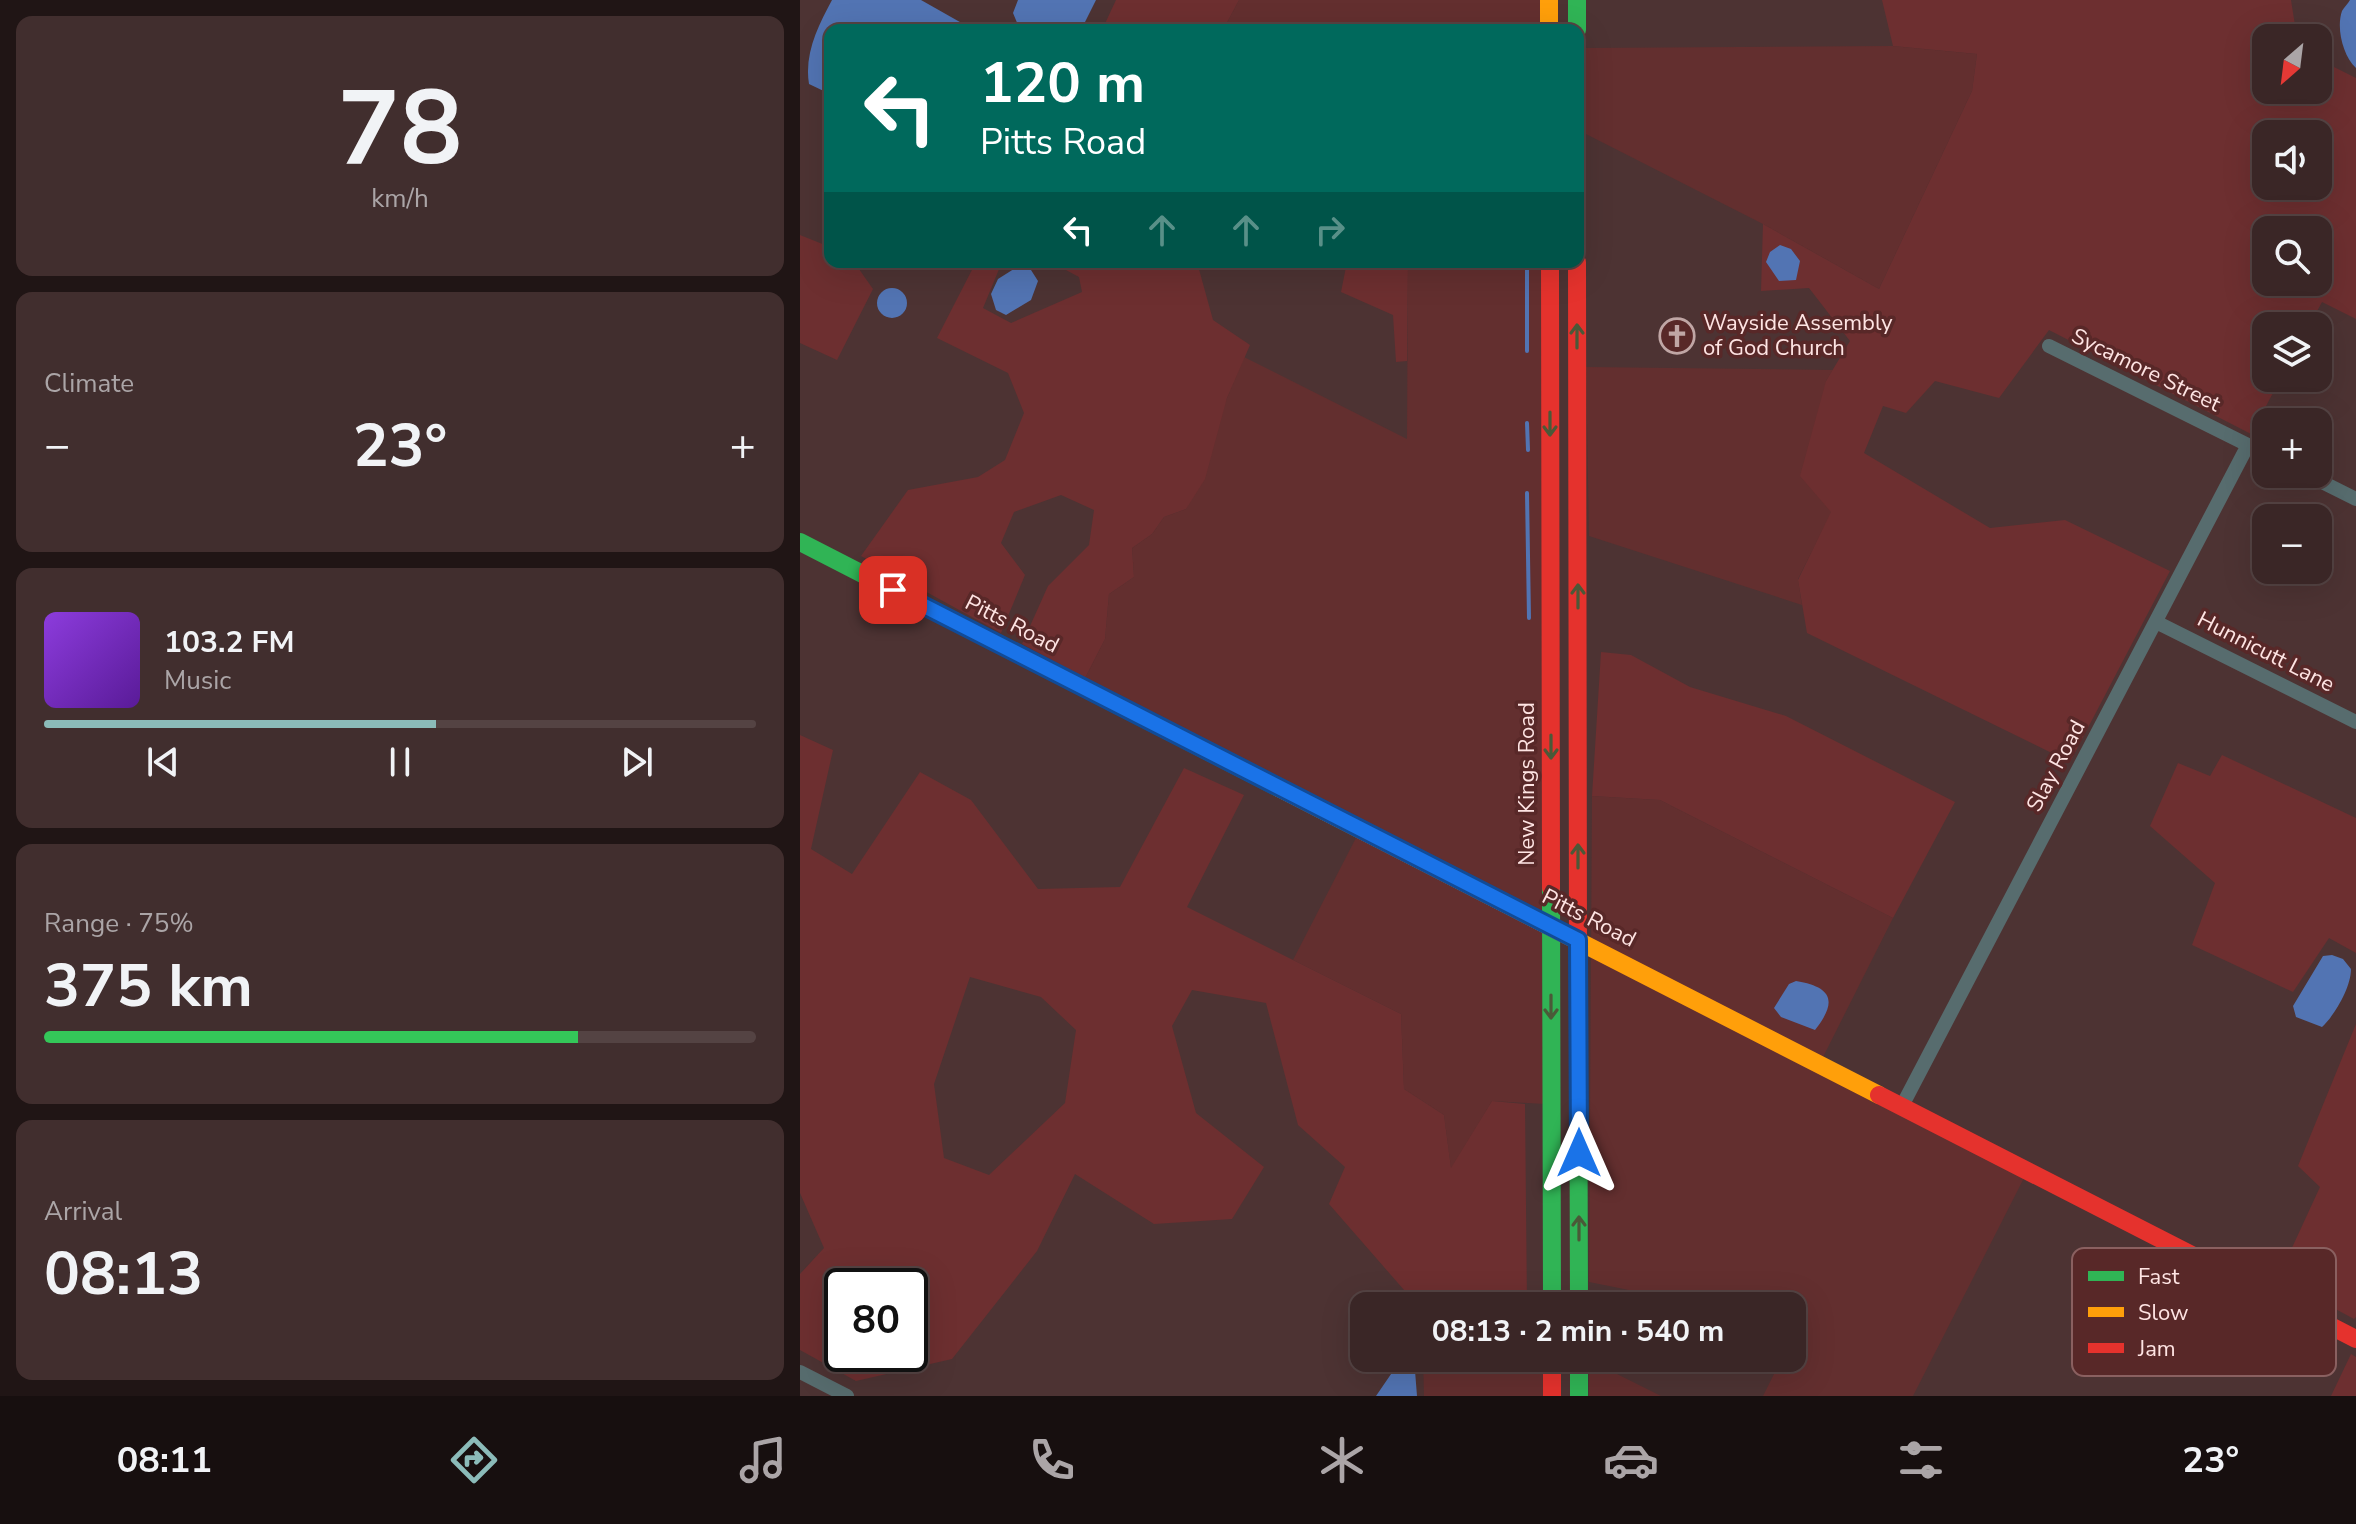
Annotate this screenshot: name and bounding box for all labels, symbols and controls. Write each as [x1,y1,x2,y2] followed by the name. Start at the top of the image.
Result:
[2252,24,2332,104] north arrow
[2252,24,2332,584] map controls
[980,45,1145,122] text: 120 m
[848,56,952,160] icon: left
[338,58,462,200] text: 78
[980,118,1146,167] text: Pitts Road
[2252,120,2332,200] button: sound
[371,181,429,216] text: km/h
[1056,208,1100,252] icon: left
[1140,208,1184,252] icon: ahead
[1224,208,1268,252] icon: ahead
[1308,208,1352,252] icon: right
[2252,216,2332,296] button: search
[1703,308,1893,363] place label: Wayside Assembly of God Church
[2252,312,2332,392] button: layers
[1658,317,1696,355] church icon: Wayside Assembly of God Church
[2066,321,2226,419] street label: Sycamore Street
[1569,323,1585,350] one-way arrow
[44,366,134,401] text: Climate
[353,405,447,487] text: 23°
[2252,408,2332,488] button: +
[1542,410,1558,437] one-way arrow
[44,416,70,476] text: −
[730,416,756,476] text: +
[2252,504,2332,584] button: −
[859,556,927,624] pin
[871,568,915,612] icon: arrive
[1570,583,1586,610] one-way arrow
[960,588,1064,660] street label: Pitts Road
[2192,605,2340,699] street label: Hunnicutt Lane
[164,622,294,663] text: 103.2 FM
[164,663,231,698] text: Music
[1512,702,1542,866] street label: New Kings Road
[2019,715,2093,817] street label: Slay Road
[1543,733,1559,760] one-way arrow
[141,740,185,784] icon: previous
[378,740,422,784] icon: pause
[615,740,659,784] icon: next
[1570,843,1586,870] one-way arrow
[1537,882,1641,954] street label: Pitts Road
[44,906,194,941] text: Range · 75%
[44,945,253,1027] text: 375 km
[1543,993,1559,1020] one-way arrow
[1537,1111,1621,1195] position arrow
[44,1194,122,1229] text: Arrival
[1571,1215,1587,1242] one-way arrow
[44,1233,203,1315] text: 08:13
[2072,1248,2336,1376] legend
[2138,1262,2180,1292] text: Fast
[824,1268,928,1372] speed limit sign: 80
[2138,1298,2189,1328] text: Slow
[1432,1311,1724,1352] text: 08:13 · 2 min · 540 m
[2137,1334,2176,1364] text: Jam
[446,1432,502,1488] icon: directions
[735,1432,791,1488] icon: music
[1024,1432,1080,1488] icon: phone
[1314,1432,1370,1488] icon: climate
[1603,1432,1659,1488] icon: car
[1893,1432,1949,1488] icon: filters
[117,1436,212,1485] text: 08:11
[2182,1436,2239,1485] text: 23°

